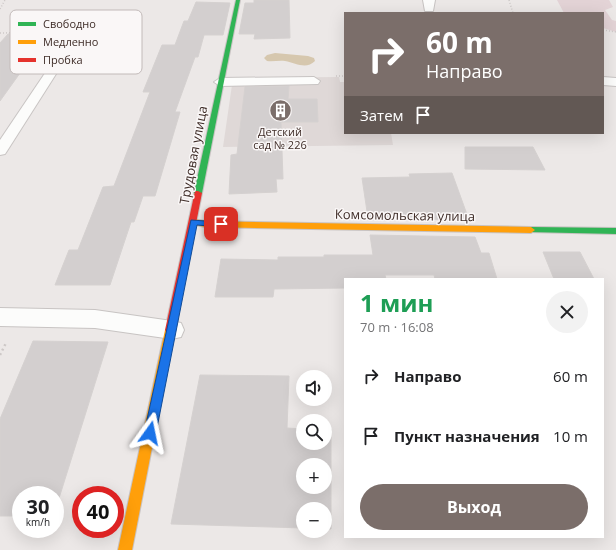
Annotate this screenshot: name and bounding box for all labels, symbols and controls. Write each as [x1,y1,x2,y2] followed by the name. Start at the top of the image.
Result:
[10,10,142,74] legend
[43,16,96,31] text: Свободно
[426,23,493,61] text: 60 m
[360,28,412,80] icon: right
[43,34,99,49] text: Медленно
[43,52,83,67] text: Пробка
[426,59,503,83] text: Направо
[267,98,293,124] building icon: Детский сад № 226
[175,104,211,206] street label: Трудовая улица
[412,104,434,126] icon: arrive
[360,105,404,125] text: Затем
[253,124,307,152] place label: Детский сад № 226
[335,205,475,225] street label: Комсомольская улица
[204,207,238,241] pin
[210,213,232,235] icon: arrive
[360,286,433,319] text: 1 мин
[546,291,588,333] button: close
[360,318,434,336] text: 70 m · 16:08
[360,365,382,387] icon: right
[394,366,462,386] text: Направо
[553,366,588,386] text: 60 m
[296,370,332,538] map controls
[296,370,332,406] button: sound
[129,412,171,454] position arrow
[296,414,332,450] button: search
[360,425,382,447] icon: arrive
[394,426,540,446] text: Пункт назначения
[553,426,588,446] text: 10 m
[296,458,332,494] button: +
[360,484,588,530] button: Выход
[72,486,124,538] speed limit sign: 40
[27,493,49,520] text: 30
[296,502,332,538] button: −
[26,515,50,529] text: km/h

